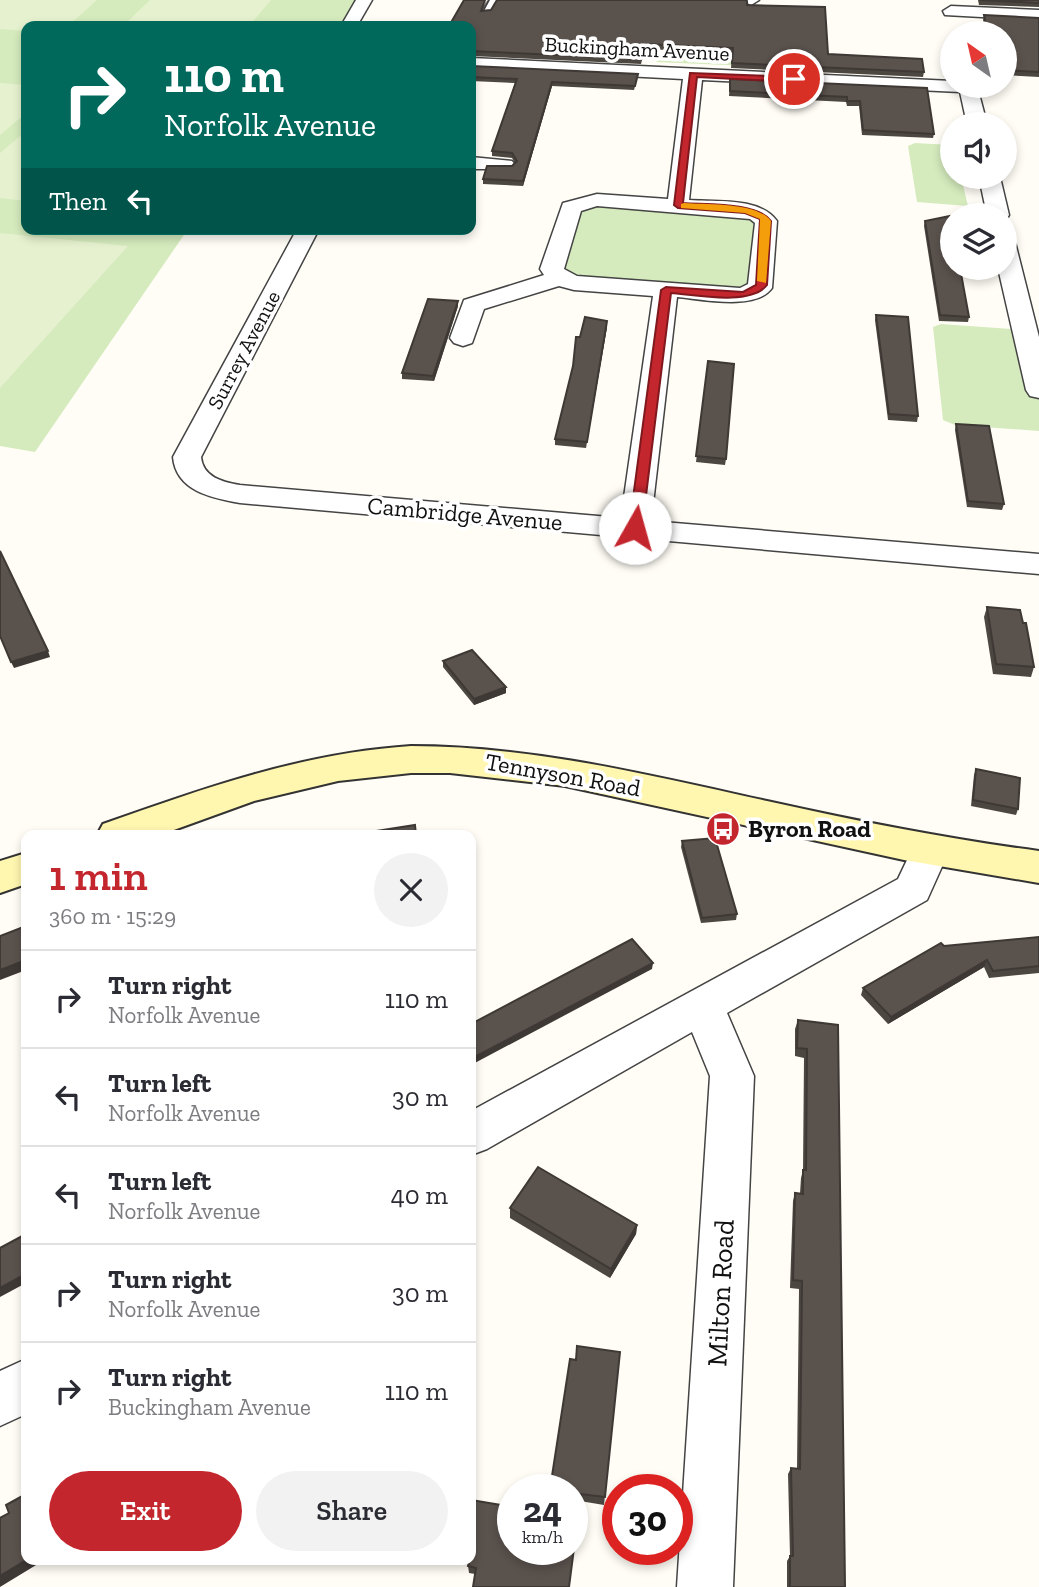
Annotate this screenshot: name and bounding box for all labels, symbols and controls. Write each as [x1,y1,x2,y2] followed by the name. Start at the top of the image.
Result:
[940,21,1017,98] north arrow
[940,21,1017,280] map controls
[544,31,730,66] street label: Buckingham Avenue
[164,46,284,105] text: 110 m
[49,49,140,140] icon: right
[764,49,824,109] pin
[775,60,813,98] icon: arrive
[164,106,376,144] text: Norfolk Avenue
[940,112,1017,189] button: sound
[121,182,159,220] icon: left
[49,185,107,217] text: Then
[940,203,1017,280] button: layers
[202,286,285,413] street label: Surrey Avenue
[366,491,564,536] street label: Cambridge Avenue
[598,491,672,565] position arrow
[483,747,643,802] street label: Tennyson Road
[704,810,742,848] bus stop icon: Byron Road
[748,814,871,843] place label: Byron Road
[49,850,148,901] text: 1 min
[374,853,448,927] button: close
[49,902,176,930] text: 360 m · 15:29
[108,969,231,1001] text: Turn right
[49,980,87,1018] icon: right
[385,983,448,1015] text: 110 m
[108,1001,260,1029] text: Norfolk Avenue
[108,1067,211,1099] text: Turn left
[49,1078,87,1116] icon: left
[392,1081,448,1113] text: 30 m
[108,1099,260,1127] text: Norfolk Avenue
[108,1165,211,1197] text: Turn left
[49,1176,87,1214] icon: left
[391,1179,448,1211] text: 40 m
[108,1197,260,1225] text: Norfolk Avenue
[700,1219,741,1367] street label: Milton Road
[108,1263,231,1295] text: Turn right
[49,1274,87,1312] icon: right
[392,1277,448,1309] text: 30 m
[108,1295,260,1323] text: Norfolk Avenue
[108,1361,231,1393] text: Turn right
[49,1372,87,1410] icon: right
[385,1375,448,1407] text: 110 m
[108,1393,311,1421] text: Buckingham Avenue
[49,1471,242,1551] button: Exit
[256,1471,448,1551] button: Share
[602,1474,693,1565] speed limit sign: 30
[523,1489,562,1531] text: 24
[522,1526,563,1548] text: km/h

